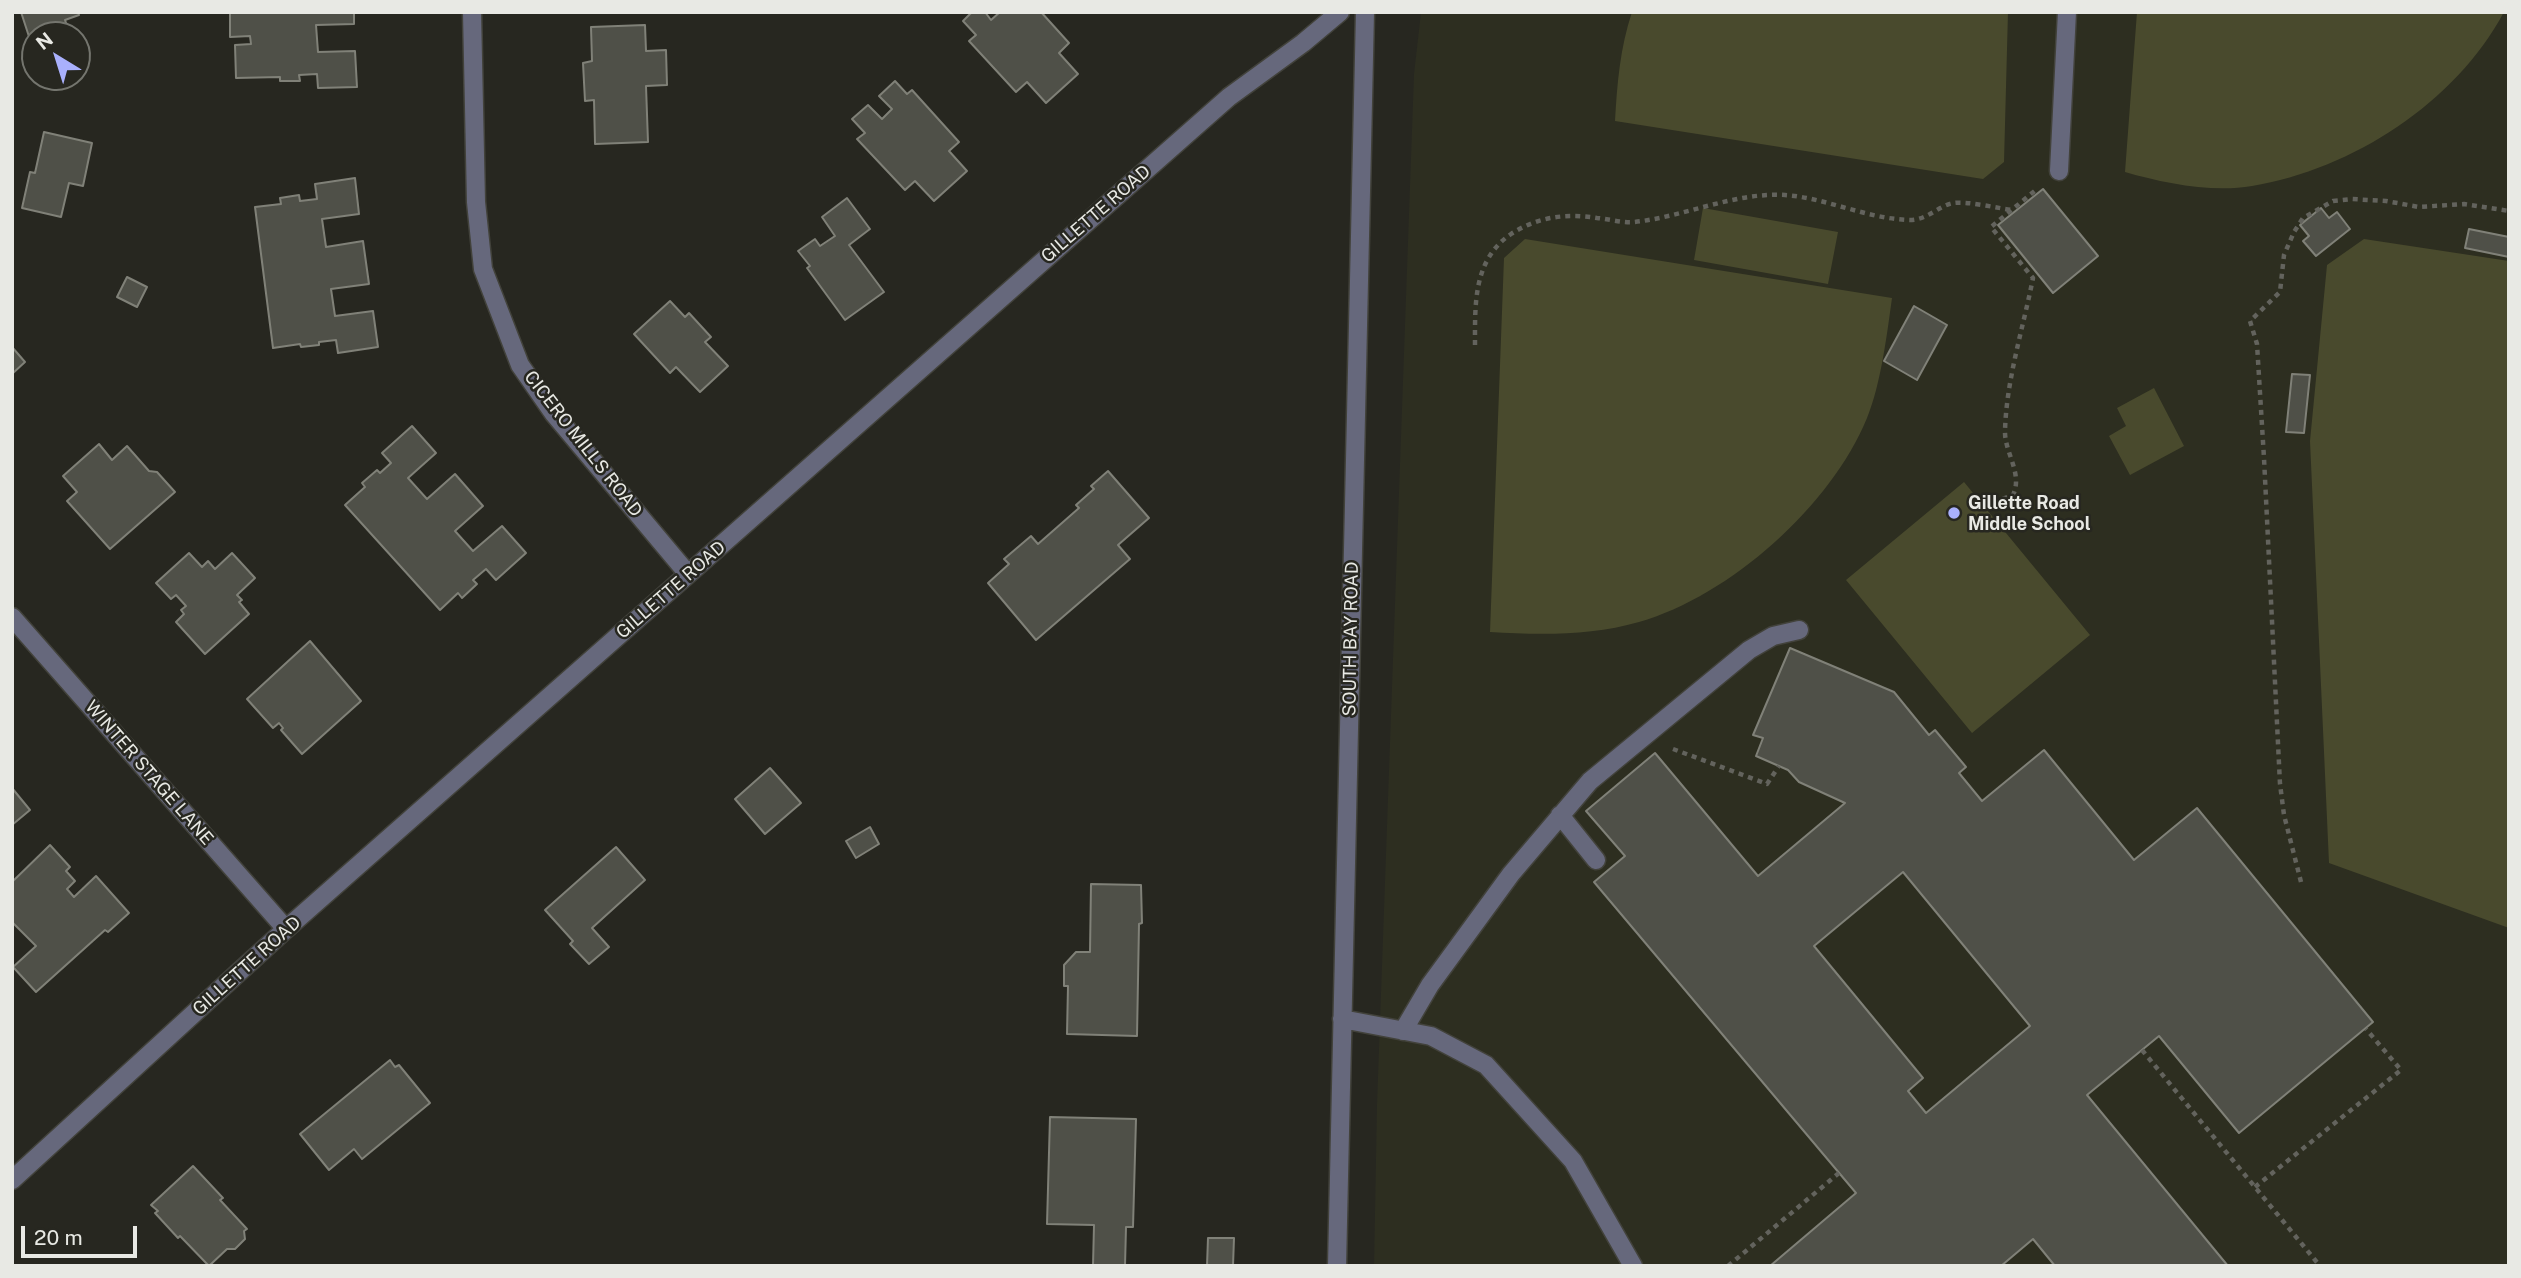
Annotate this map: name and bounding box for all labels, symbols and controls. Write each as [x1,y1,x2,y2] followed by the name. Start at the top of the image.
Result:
[21,21,91,91] north arrow
[32,28,57,54] text: N
[1037,161,1155,267] street label: GILLETTE ROAD
[519,367,647,521] street label: CICERO MILLS ROAD
[1968,492,2091,534] place label: Gillette Road Middle School
[1946,505,1962,521] marker: Gillette Road Middle School
[612,537,730,643] street label: GILLETTE ROAD
[1339,561,1363,717] street label: SOUTH BAY ROAD
[80,696,218,850] street label: WINTER STAGE LANE
[189,912,305,1020] street label: GILLETTE ROAD
[24,1212,140,1256] scale bar
[34,1225,83,1250] text: 20 m

